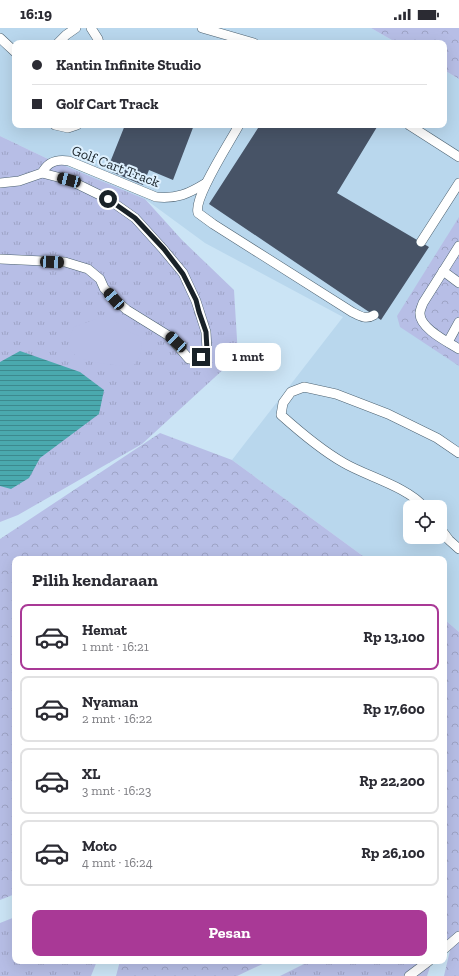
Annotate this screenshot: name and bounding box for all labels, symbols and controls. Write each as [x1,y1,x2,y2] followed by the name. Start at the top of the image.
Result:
[20,5,52,23] text: 16:19
[56,56,201,74] text: Kantin Infinite Studio
[56,95,158,113] text: Golf Cart Track
[69,142,163,191] street label: Golf Cart Track
[56,171,82,189] car
[99,190,117,208] route start
[40,255,64,269] car
[102,286,126,312] car
[163,329,189,355] car
[215,343,281,371] callout: 1 mnt
[192,348,210,366] route end
[232,349,264,364] text: 1 mnt
[403,500,447,544] map controls
[403,500,447,544] button: locate
[32,569,158,591] text: Pilih kendaraan
[34,619,70,655] icon: car
[82,621,127,639] text: Hemat
[363,628,425,646] text: Rp 13,100
[82,639,149,654] text: 1 mnt · 16:21
[34,691,70,727] icon: car
[82,693,138,711] text: Nyaman
[363,700,425,718] text: Rp 17,600
[82,711,152,726] text: 2 mnt · 16:22
[34,763,70,799] icon: car
[82,765,100,783] text: XL
[359,772,425,790] text: Rp 22,200
[82,783,151,798] text: 3 mnt · 16:23
[34,835,70,871] icon: car
[82,837,117,855] text: Moto
[361,844,425,862] text: Rp 26,100
[82,855,153,870] text: 4 mnt · 16:24
[32,910,427,956] button: Pesan

